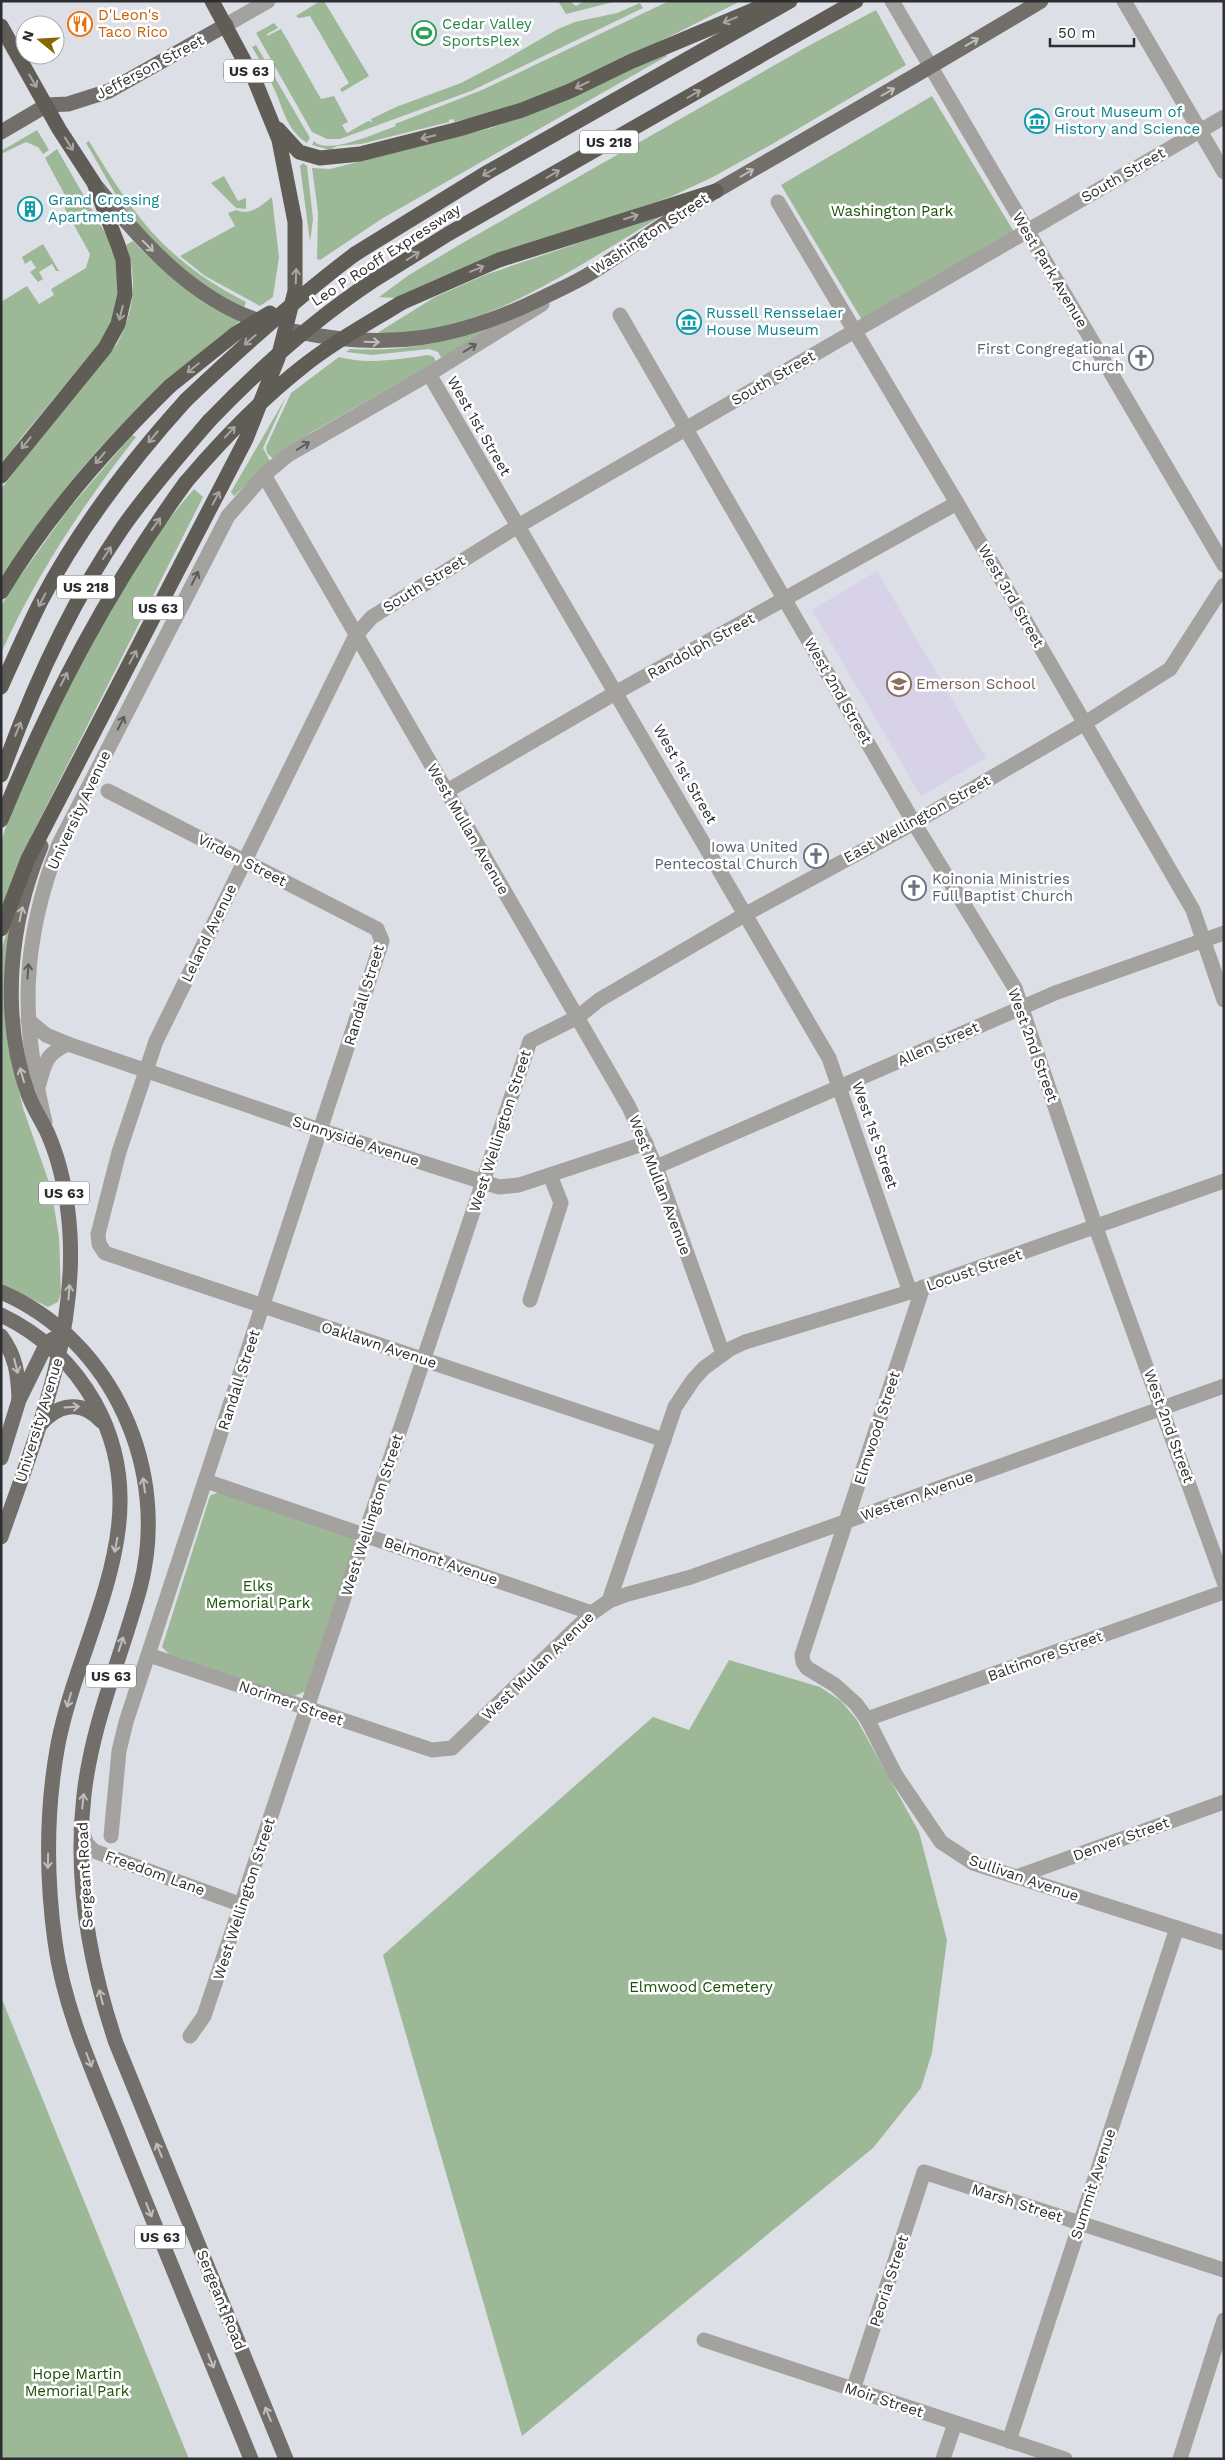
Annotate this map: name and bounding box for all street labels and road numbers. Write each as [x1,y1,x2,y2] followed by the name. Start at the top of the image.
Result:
[93,31,208,103] street label: Jefferson Street
[224,59,274,82] road number: US 63
[580,130,638,154] road number: US 218
[1078,143,1169,206] street label: South Street
[588,189,712,278] street label: Washington Street
[308,200,464,310] street label: Leo P Rooff Expressway
[1008,209,1092,331] street label: West Park Avenue
[728,346,819,409] street label: South Street
[443,373,515,480] street label: West 1st Street
[974,541,1048,651] street label: West 3rd Street
[379,551,469,616] street label: South Street
[57,576,115,598] road number: US 218
[133,596,183,620] road number: US 63
[644,609,758,683] street label: Randolph Street
[800,635,876,748] street label: West 2nd Street
[649,721,721,828] street label: West 1st Street
[44,748,114,872] street label: University Avenue
[423,760,513,898] street label: West Mullan Avenue
[841,771,994,867] street label: East Wellington Street
[195,830,290,890] street label: Virden Street
[178,881,240,985] street label: Leland Avenue
[340,942,388,1048] street label: Randall Street
[1004,986,1062,1105] street label: West 2nd Street
[894,1018,982,1070] street label: Allen Street
[465,1047,535,1214] street label: West Wellington Street
[848,1079,902,1191] street label: West 1st Street
[290,1112,422,1170] street label: Sunnyside Avenue
[625,1113,695,1257] street label: West Mullan Avenue
[39,1182,89,1204] road number: US 63
[924,1245,1025,1295] street label: Locust Street
[319,1318,439,1372] street label: Oaklawn Avenue
[214,1327,264,1433] street label: Randall Street
[12,1356,66,1484] street label: University Avenue
[1140,1367,1198,1486] street label: West 2nd Street
[850,1368,904,1487] street label: Elmwood Street
[337,1431,407,1598] street label: West Wellington Street
[858,1467,976,1525] street label: Western Avenue
[382,1533,500,1589] street label: Belmont Avenue
[478,1608,598,1724] street label: West Mullan Avenue
[985,1627,1106,1685] street label: Baltimore Street
[86,1664,136,1688] road number: US 63
[237,1677,346,1729] street label: Norimer Street
[1070,1813,1172,1865] street label: Denver Street
[209,1815,279,1982] street label: West Wellington Street
[73,1821,97,1929] street label: Sergeant Road
[103,1847,207,1899] street label: Freedom Lane
[967,1851,1081,1905] street label: Sullivan Avenue
[1067,2126,1119,2242] street label: Summit Avenue
[969,2180,1065,2226] street label: Marsh Street
[135,2226,185,2248] road number: US 63
[866,2232,912,2329] street label: Peoria Street
[193,2247,249,2353] street label: Sergeant Road
[842,2379,926,2421] street label: Moir Street

